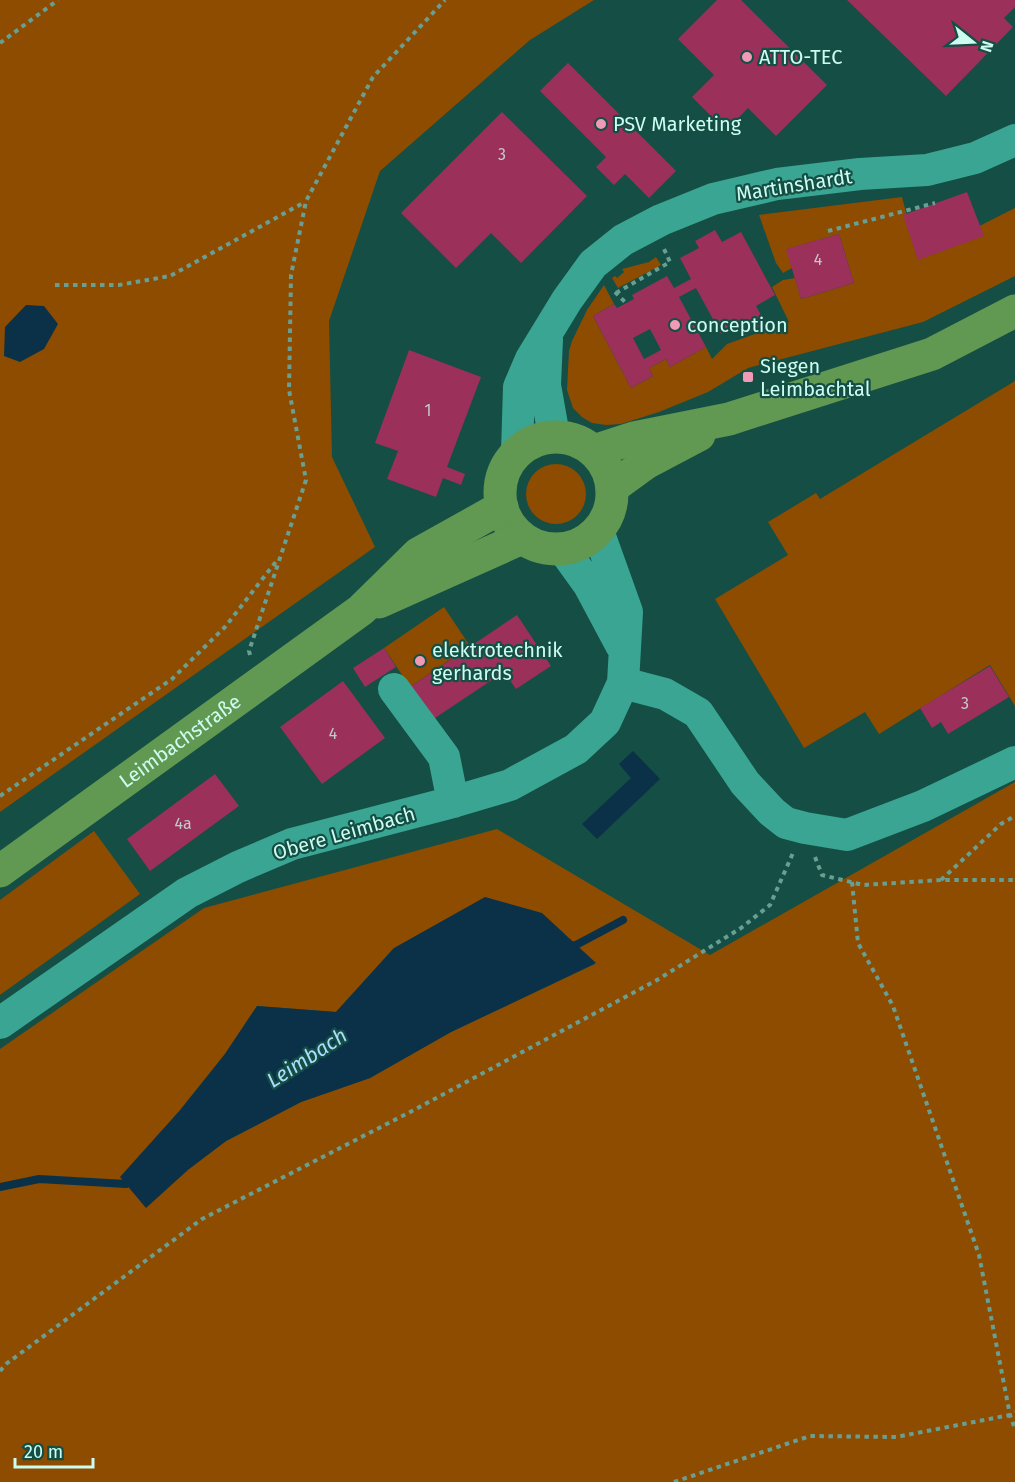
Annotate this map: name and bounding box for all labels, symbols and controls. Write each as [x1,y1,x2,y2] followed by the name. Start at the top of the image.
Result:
[943,12,1003,72] north arrow
[976,39,997,54] text: N
[759,45,842,69] place label: ATTO-TEC
[740,50,754,64] marker: ATTO-TEC
[613,112,742,136] place label: PSV Marketing
[594,117,608,131] marker: PSV Marketing
[498,145,506,164] house number: 3
[734,164,854,206] street label: Martinshardt
[814,250,823,269] house number: 4
[687,313,788,337] place label: conception
[668,318,682,332] marker: conception
[760,354,871,401] place label: Siegen Leimbachtal
[741,370,755,384] marker: Siegen Leimbachtal
[425,401,431,420] house number: 1
[432,638,563,685] place label: elektrotechnik gerhards
[413,654,427,668] marker: elektrotechnik gerhards
[114,689,245,793] street label: Leimbachstraße
[961,694,969,713] house number: 3
[329,724,338,743] house number: 4
[270,801,418,865] street label: Obere Leimbach
[174,814,192,833] house number: 4a
[262,1022,352,1094] water label: Leimbach
[15,1431,93,1469] scale bar
[24,1441,63,1463] text: 20 m

